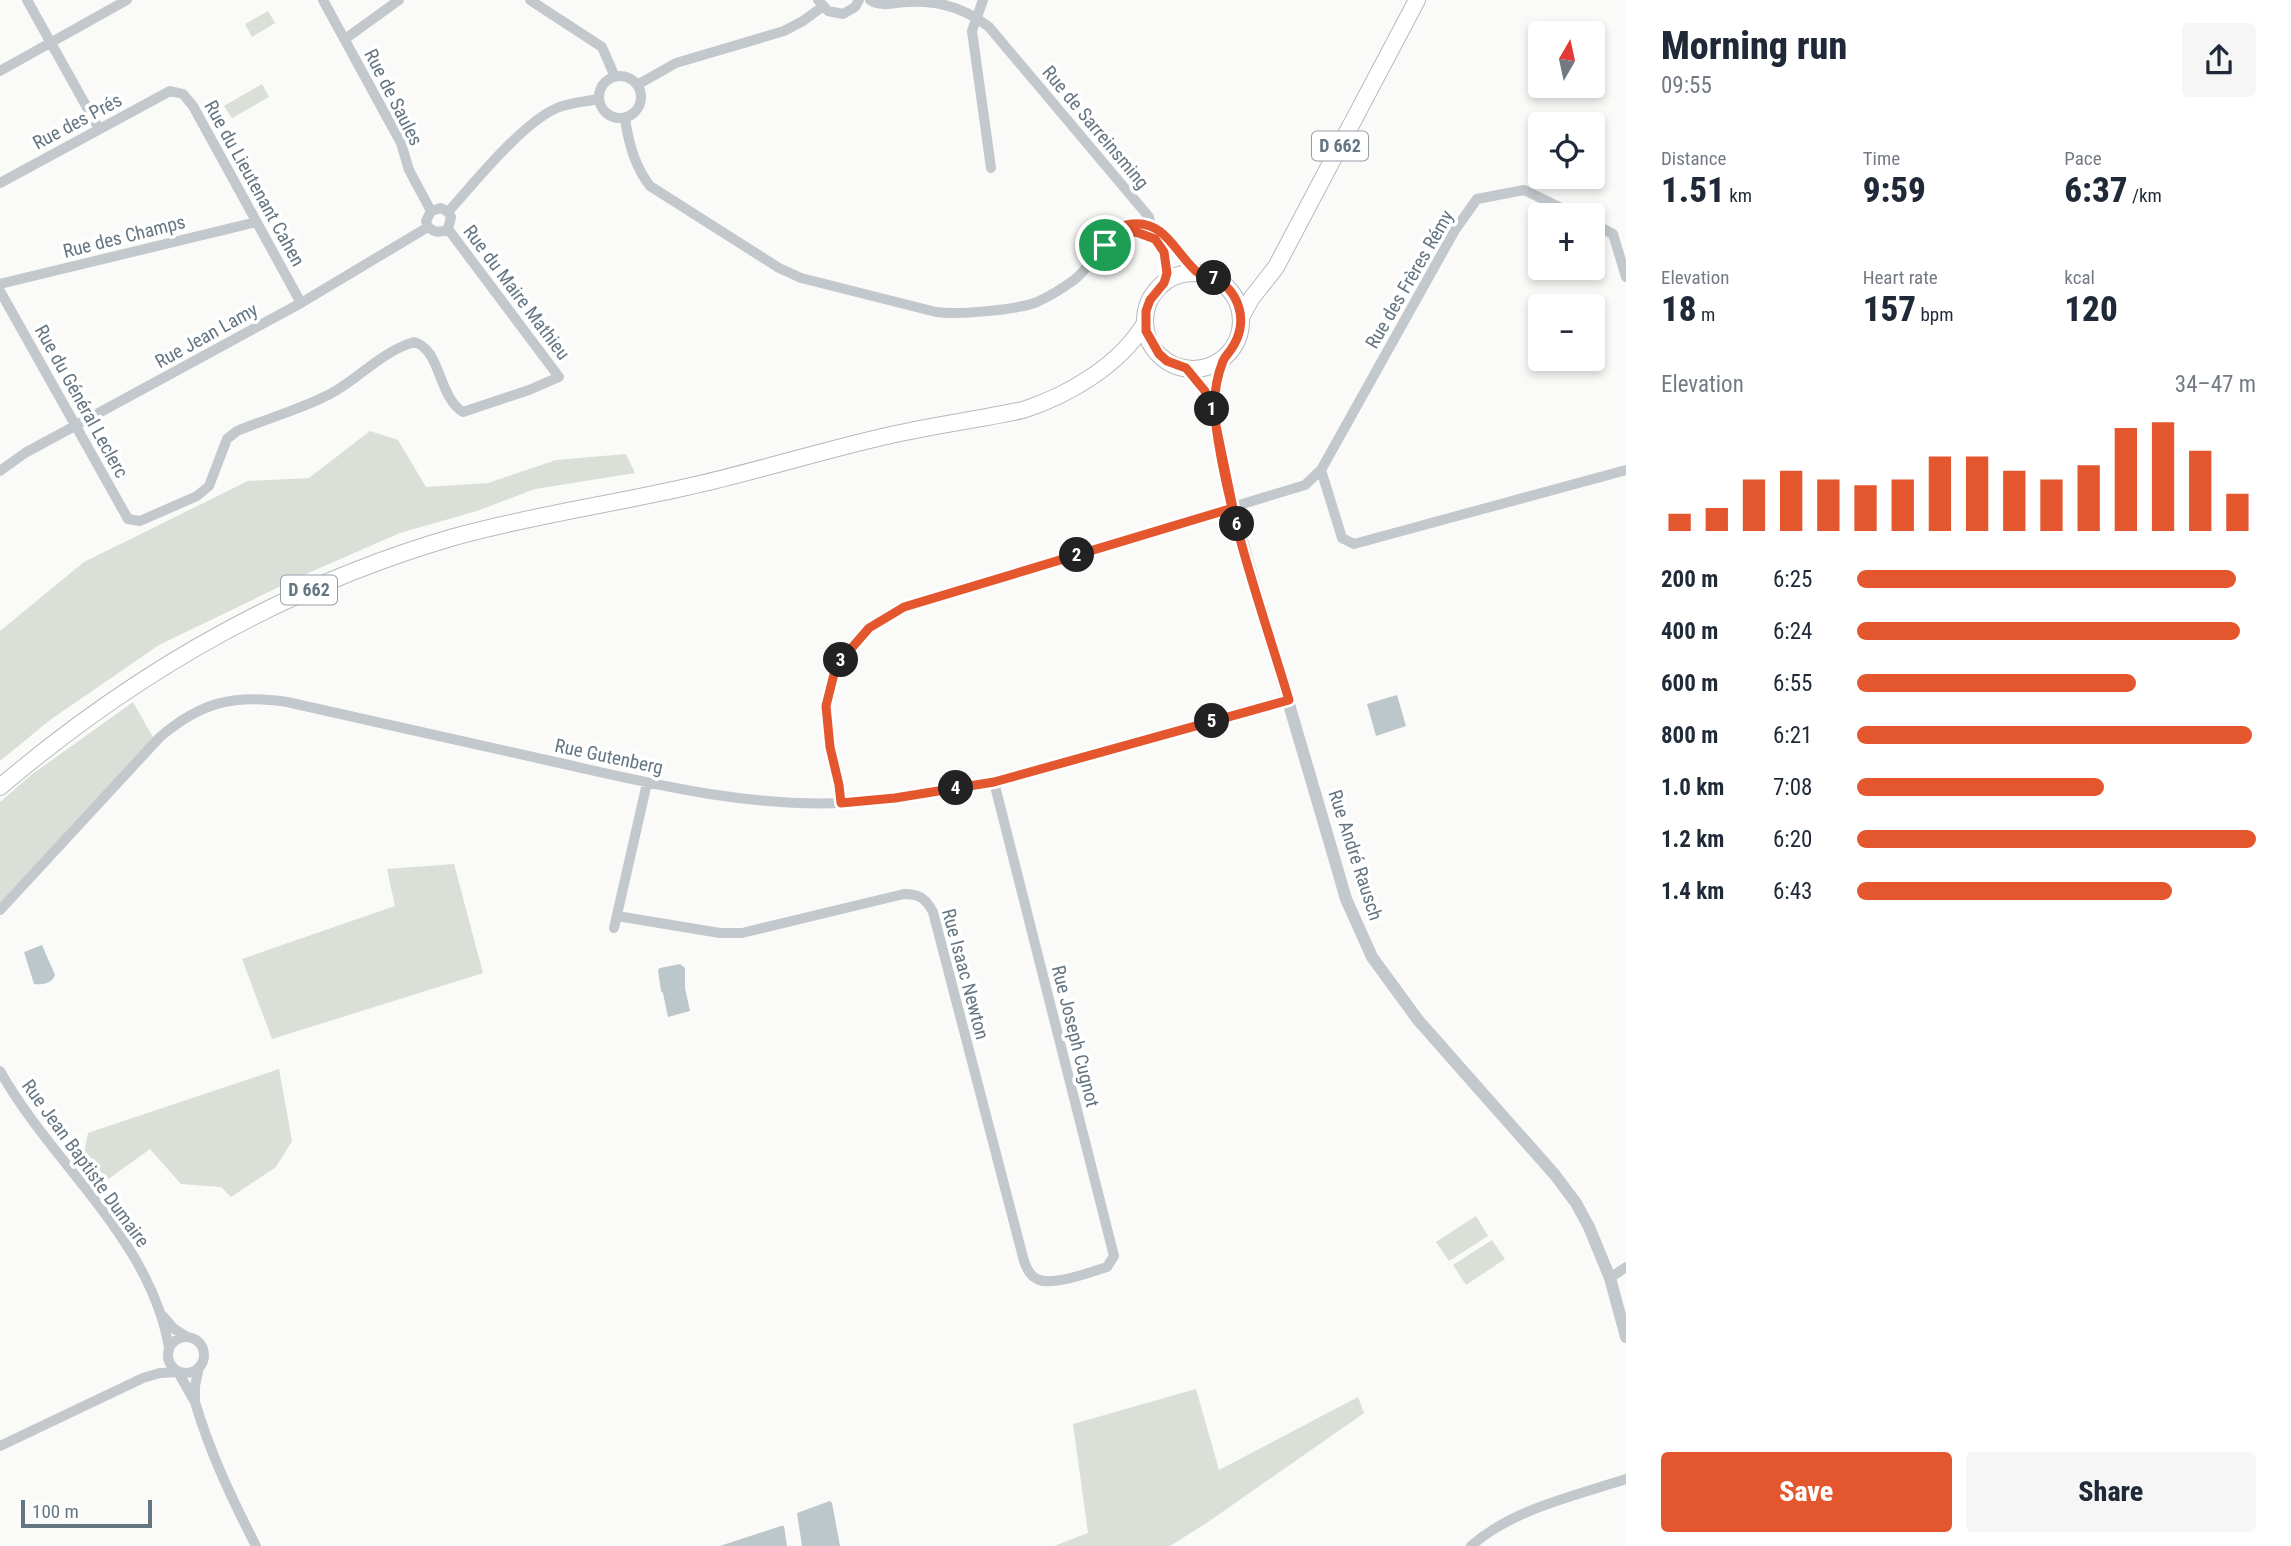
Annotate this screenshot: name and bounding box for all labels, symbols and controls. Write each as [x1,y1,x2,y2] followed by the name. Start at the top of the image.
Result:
[1528,21,1605,98] north arrow
[1528,21,1605,371] map controls
[2182,23,2256,97] button: share
[1661,24,1847,68] text: Morning run
[359,45,428,149] street label: Rue de Saules
[1037,61,1154,194] street label: Rue de Sarreinsming
[1661,72,1712,99] text: 09:55
[29,88,126,155] street label: Rue des Prés
[199,96,310,270] street label: Rue du Lieutenant Cahen
[1528,112,1605,189] button: locate
[1312,132,1368,160] road number: D 662
[1661,147,1726,170] text: Distance
[1863,147,1900,170] text: Time
[2064,147,2102,170] text: Pace
[1661,170,1725,211] text: 1.51
[1863,170,1926,211] text: 9:59
[2064,170,2128,211] text: 6:37
[1725,184,1752,207] text: km
[2128,184,2162,207] text: /km
[1528,203,1605,280] button: +
[1360,206,1458,353] street label: Rue des Frères Rémy
[61,210,188,263] street label: Rue des Champs
[1075,215,1135,275] pin
[458,220,575,364] street label: Rue du Maire Mathieu
[1086,226,1124,264] icon: arrive
[1196,260,1232,296] pin: 7
[1209,266,1218,289] text: 7
[1661,266,1729,289] text: Elevation
[1863,266,1938,289] text: Heart rate
[2064,266,2095,289] text: kcal
[1661,289,1697,330] text: 18
[1863,289,1916,330] text: 157
[2064,289,2118,330] text: 120
[1528,294,1605,371] button: −
[151,298,262,373] street label: Rue Jean Lamy
[1697,303,1715,326] text: m
[1916,303,1953,326] text: bpm
[30,321,133,482] street label: Rue du Général Leclerc
[1661,371,1744,398] text: Elevation
[2175,371,2256,398] text: 34–47 m
[1194,392,1230,426] pin: 1
[1207,397,1216,420] text: 1
[1220,506,1254,542] pin: 6
[1232,512,1241,535] text: 6
[1060,538,1094,572] pin: 2
[1072,543,1081,566] text: 2
[1661,566,1718,593] text: 200 m
[1773,566,1812,593] text: 6:25
[281,576,337,604] road number: D 662
[1661,618,1718,645] text: 400 m
[1773,618,1812,645] text: 6:24
[824,642,858,678] pin: 3
[836,648,845,671] text: 3
[1661,670,1718,697] text: 600 m
[1773,670,1812,697] text: 6:55
[1194,704,1230,738] pin: 5
[1207,709,1216,732] text: 5
[1661,722,1718,749] text: 800 m
[1773,722,1812,749] text: 6:21
[553,734,665,779] street label: Rue Gutenberg
[939,770,974,806] pin: 4
[1661,774,1724,801] text: 1.0 km
[1773,774,1812,801] text: 7:08
[951,776,960,799] text: 4
[1324,787,1387,923] street label: Rue André Rausch
[1661,826,1724,853] text: 1.2 km
[1773,826,1812,853] text: 6:20
[1661,878,1724,905] text: 1.4 km
[1773,878,1812,905] text: 6:43
[937,906,994,1042] street label: Rue Isaac Newton
[1047,963,1104,1109] street label: Rue Joseph Cugnot
[17,1075,154,1252] street label: Rue Jean Baptiste Dumaire
[1661,1452,1952,1532] button: Save
[1966,1452,2256,1532] button: Share
[21,1497,152,1529] scale bar
[32,1500,79,1523] text: 100 m

